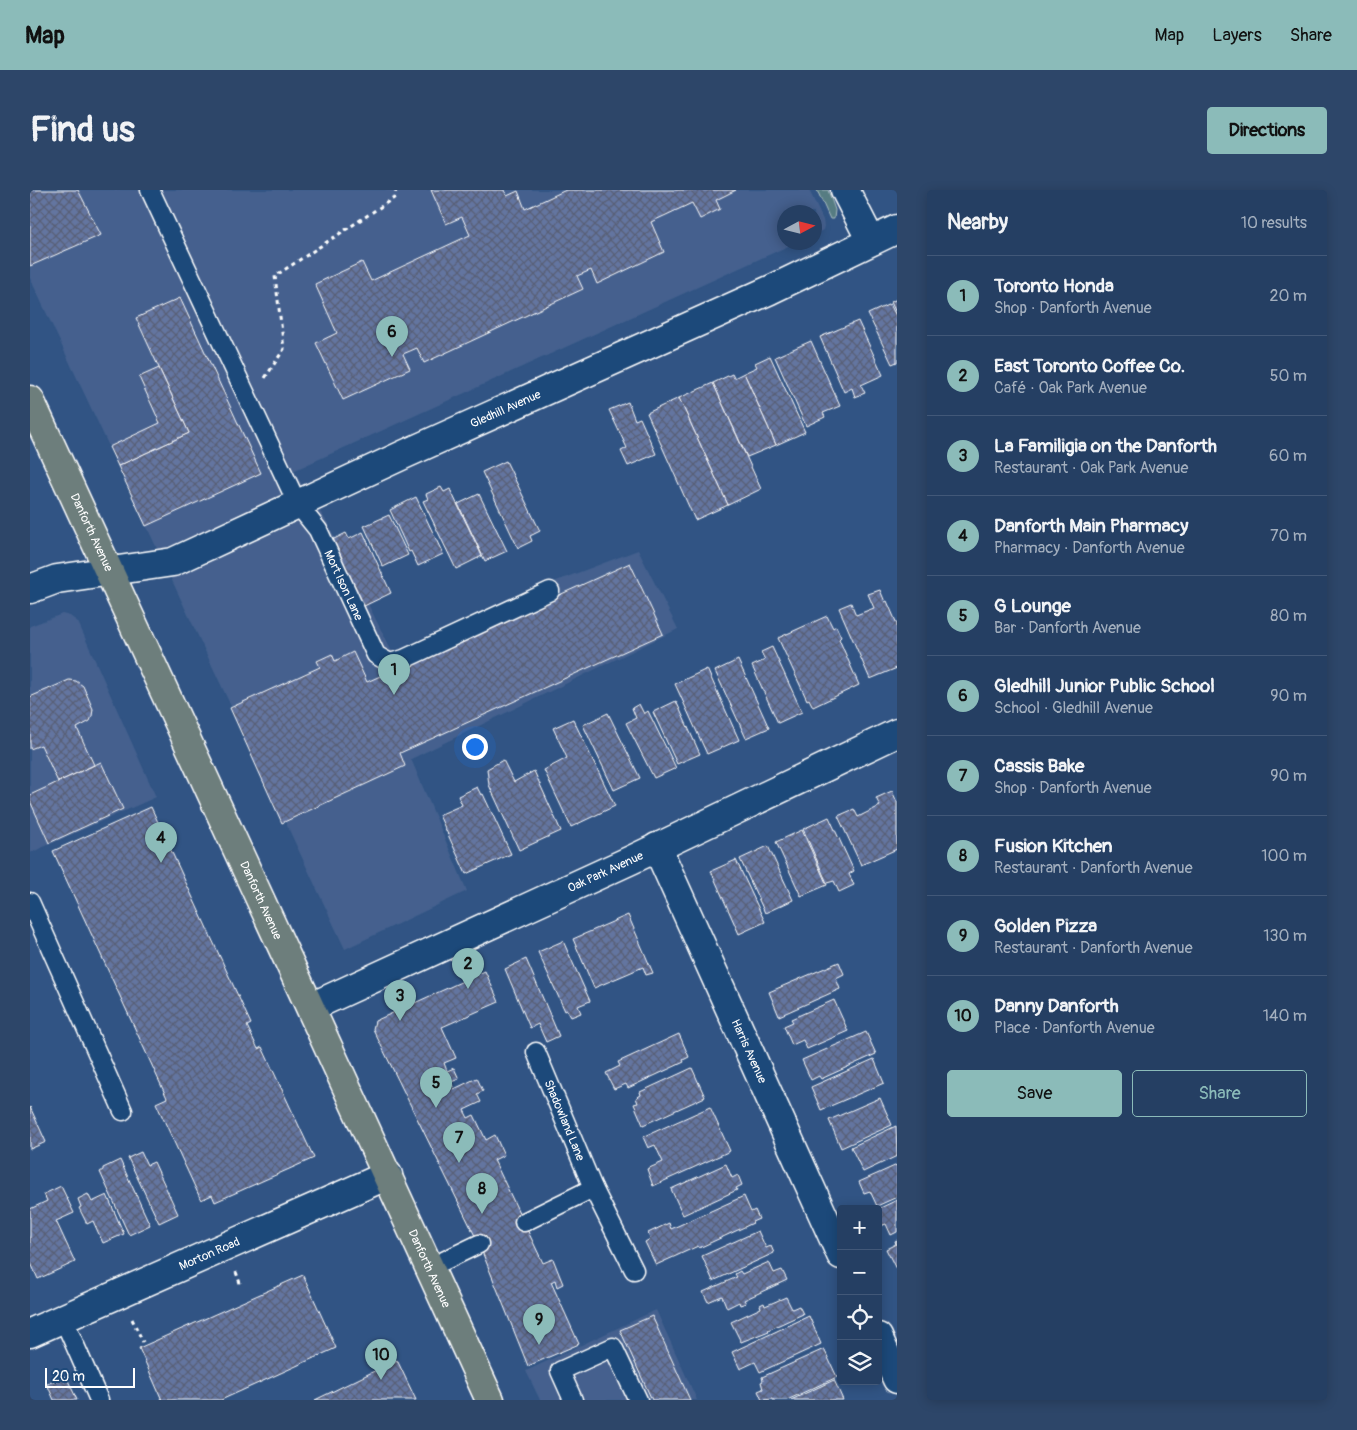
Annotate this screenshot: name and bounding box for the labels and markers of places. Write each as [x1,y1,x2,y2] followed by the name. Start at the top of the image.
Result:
[376,316,408,357] pin: 6
[378,654,410,695] pin: 1
[145,822,177,863] pin: 4
[452,948,484,989] pin: 2
[384,980,416,1021] pin: 3
[420,1067,452,1108] pin: 5
[443,1122,475,1163] pin: 7
[466,1173,498,1214] pin: 8
[523,1304,555,1345] pin: 9
[365,1339,397,1380] pin: 10

